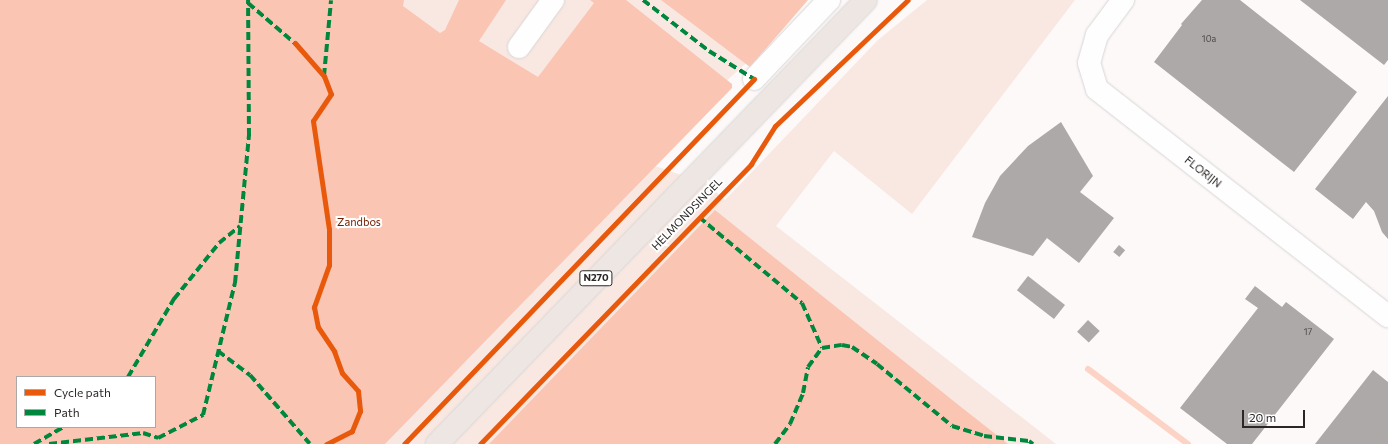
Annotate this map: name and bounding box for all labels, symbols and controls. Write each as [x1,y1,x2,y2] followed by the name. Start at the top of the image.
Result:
[1202,34,1216,44] house number: 10a
[1182,153,1224,191] street label: FLORIJN
[649,175,725,253] street label: HELMONDSINGEL
[337,215,381,229] park label: Zandbos
[579,270,613,286] road number: N270
[1304,327,1312,337] house number: 17
[16,376,156,428] legend
[54,385,111,399] text: Cycle path
[1244,402,1307,428] scale bar
[54,405,80,419] text: Path
[1249,410,1276,424] text: 20 m

